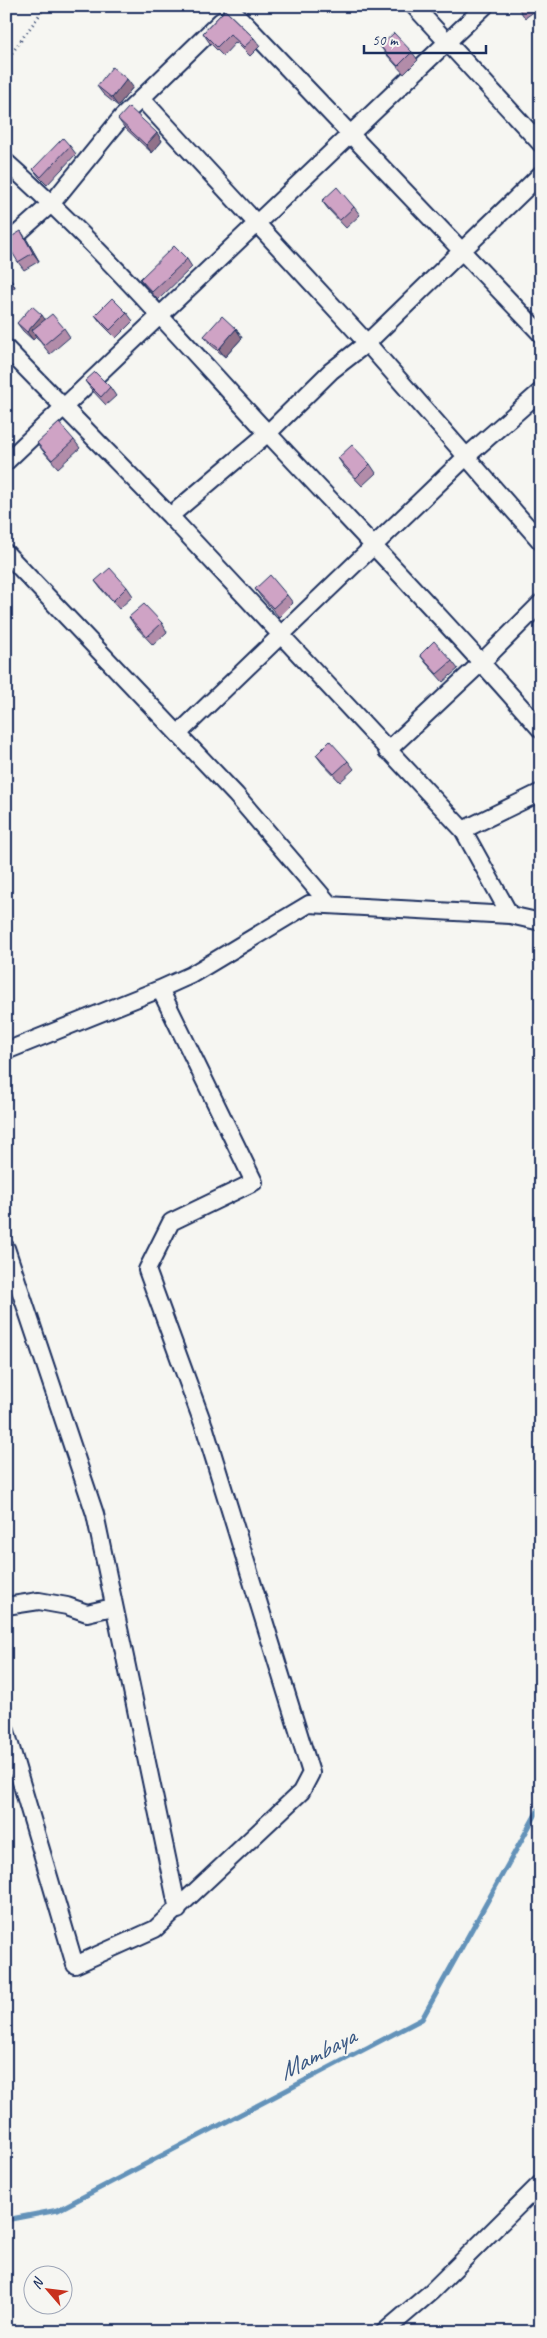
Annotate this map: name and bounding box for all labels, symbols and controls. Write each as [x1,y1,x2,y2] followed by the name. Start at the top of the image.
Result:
[364,22,487,54] scale bar
[372,31,399,50] text: 50 m
[273,2019,363,2088] water label: Mambaya
[22,2266,72,2316] north arrow
[27,2274,48,2292] text: N

